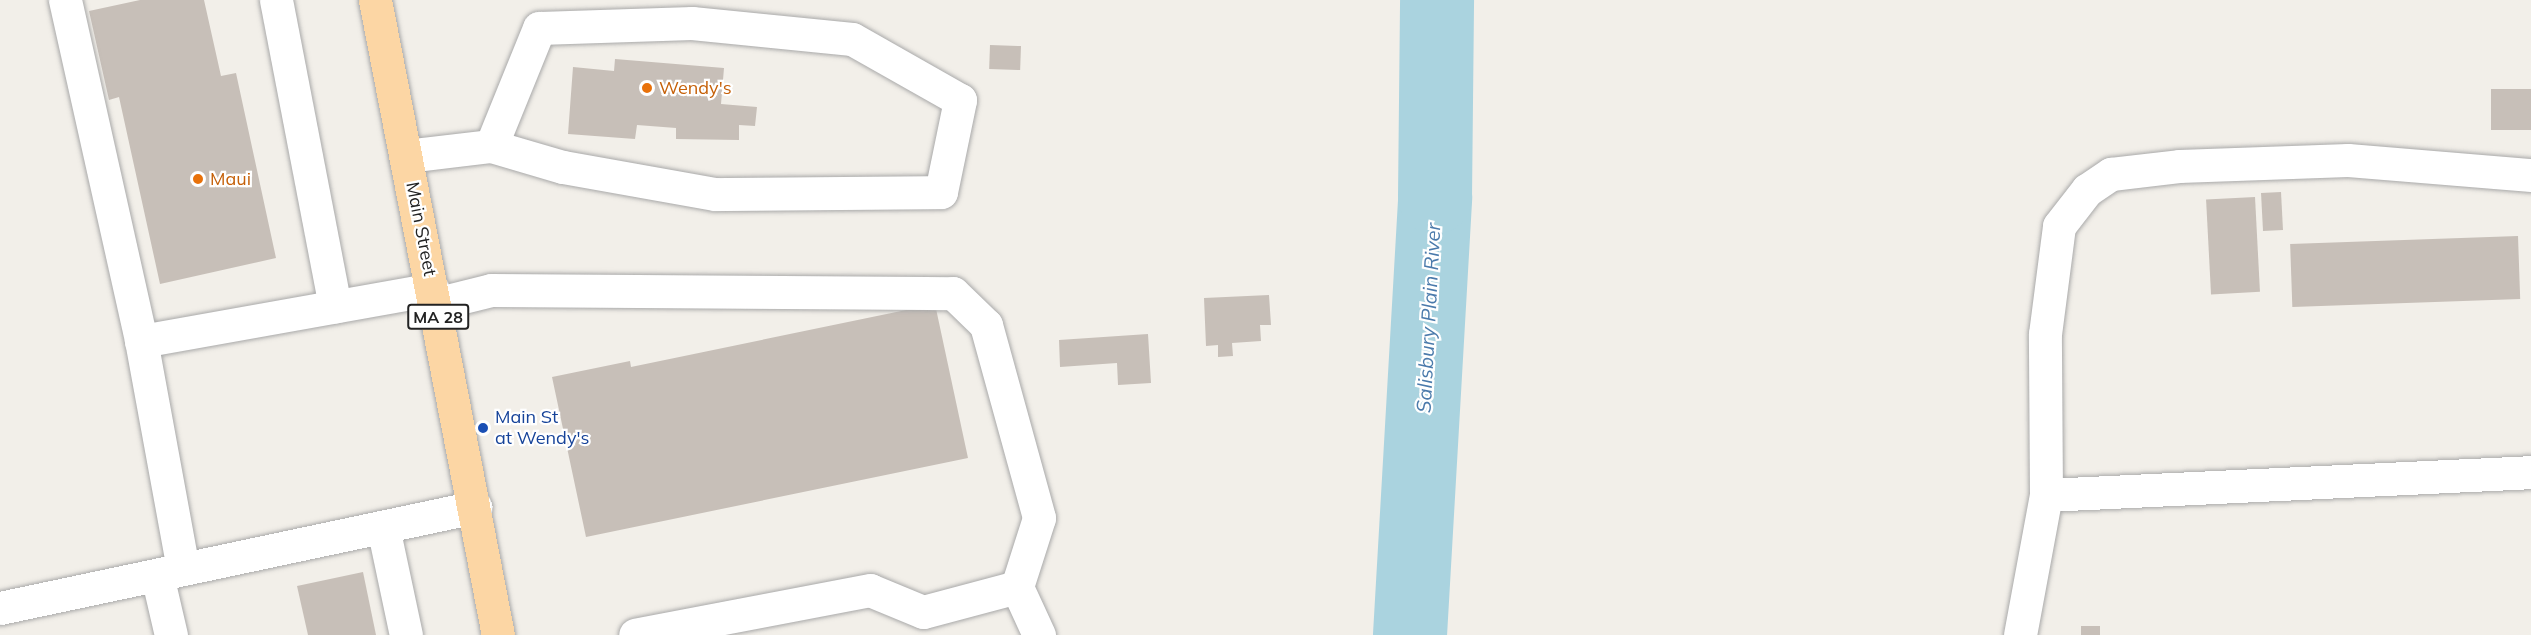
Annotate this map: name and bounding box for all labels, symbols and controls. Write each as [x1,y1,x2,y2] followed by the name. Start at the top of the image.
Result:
[659,77,732,99] place label: Wendy's
[640,81,654,95] marker: Wendy's
[210,168,251,190] place label: Maui
[191,172,205,186] marker: Maui
[401,180,441,278] street label: Main Street
[1411,223,1445,413] water label: Salisbury Plain River
[406,304,470,330] road number: MA 28
[495,407,589,450] place label: Main St at Wendy's
[476,421,490,435] marker: Main St at Wendy's

